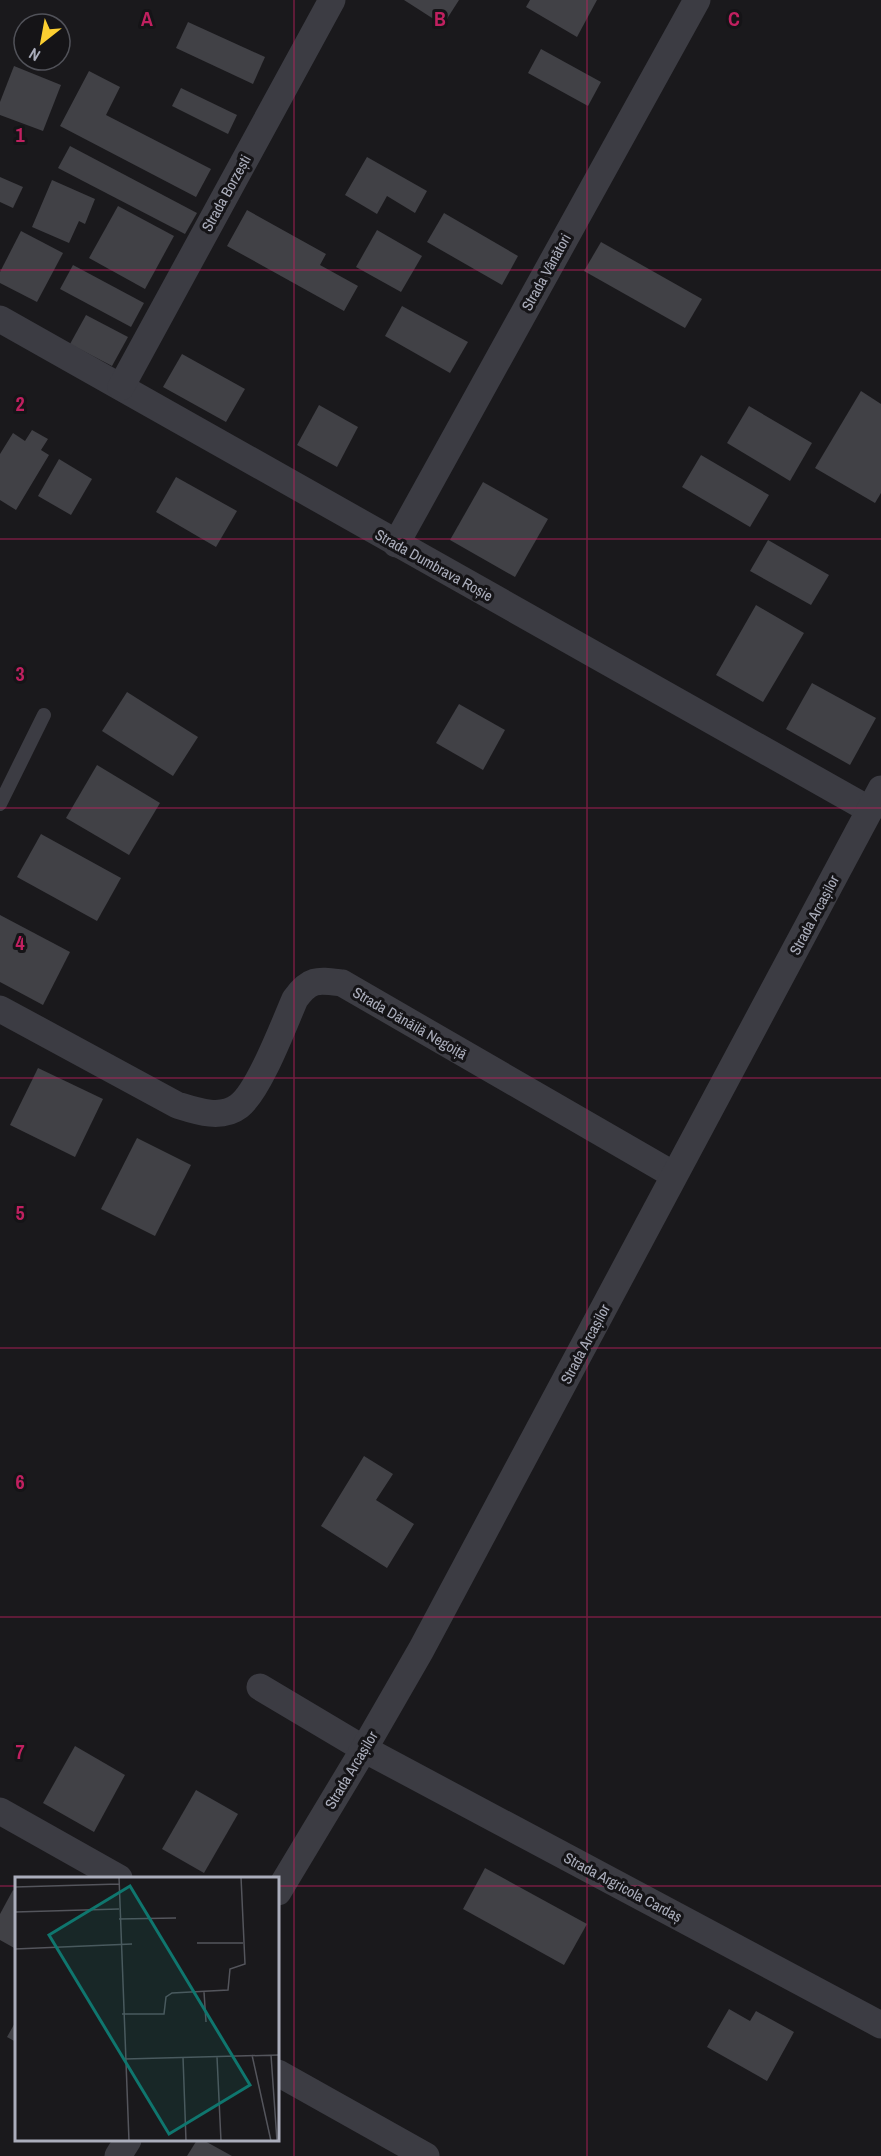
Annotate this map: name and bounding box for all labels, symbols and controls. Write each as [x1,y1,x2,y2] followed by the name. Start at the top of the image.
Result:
[141,5,153,32] text: A
[434,5,446,32] text: B
[728,5,740,32] text: C
[12,12,72,72] north arrow
[25,43,44,67] text: N
[15,121,25,148] text: 1
[196,151,256,235] street label: Strada Borzești
[516,230,576,314] street label: Strada Vânători
[15,390,25,417] text: 2
[371,524,497,606] street label: Strada Dumbrava Roșie
[15,660,25,687] text: 3
[784,871,844,959] street label: Strada Arcașilor
[15,929,25,956] text: 4
[349,982,471,1064] street label: Strada Dănăilă Negoiță
[15,1199,25,1226] text: 5
[555,1300,615,1388] street label: Strada Arcașilor
[15,1468,25,1495] text: 6
[319,1727,383,1813] street label: Strada Arcașilor
[15,1738,25,1765] text: 7
[560,1847,686,1927] street label: Strada Argricola Cardaș
[15,1877,279,2141] inset map

